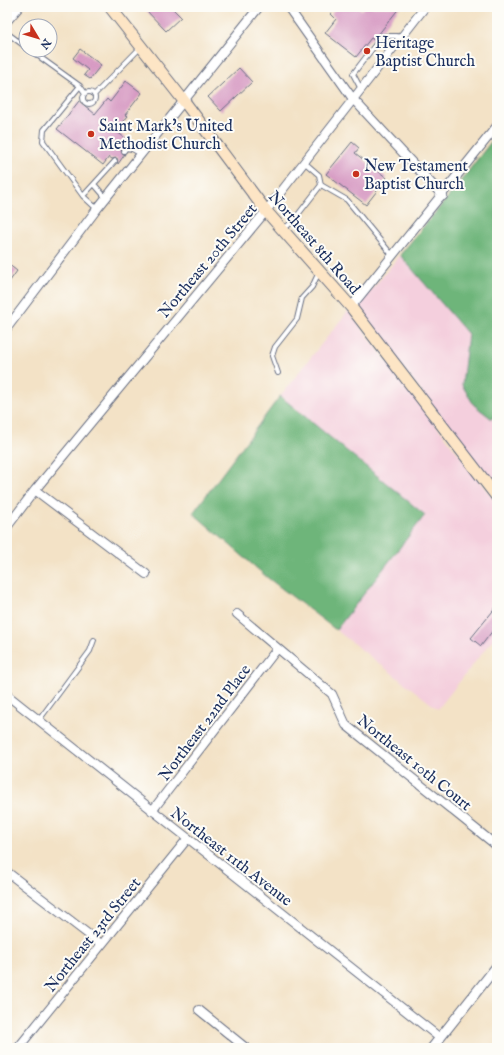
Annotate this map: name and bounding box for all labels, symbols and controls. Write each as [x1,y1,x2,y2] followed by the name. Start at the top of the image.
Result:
[18,18,58,58] north arrow
[375,34,475,72] place label: Heritage Baptist Church
[36,35,54,52] text: N
[362,46,372,56] marker: Heritage Baptist Church
[99,117,233,155] place label: Saint Mark's United Methodist Church
[86,129,96,139] marker: Saint Mark's United Methodist Church
[364,157,469,195] place label: New Testament Baptist Church
[351,169,361,179] marker: New Testament Baptist Church
[263,187,364,300] street label: Northeast 8th Road
[155,200,263,323] street label: Northeast 20th Street
[155,661,256,786] street label: Northeast 22nd Place
[352,711,475,816] street label: Northeast 10th Court
[166,804,296,911] street label: Northeast 11th Avenue
[41,873,146,997] street label: Northeast 23rd Street

